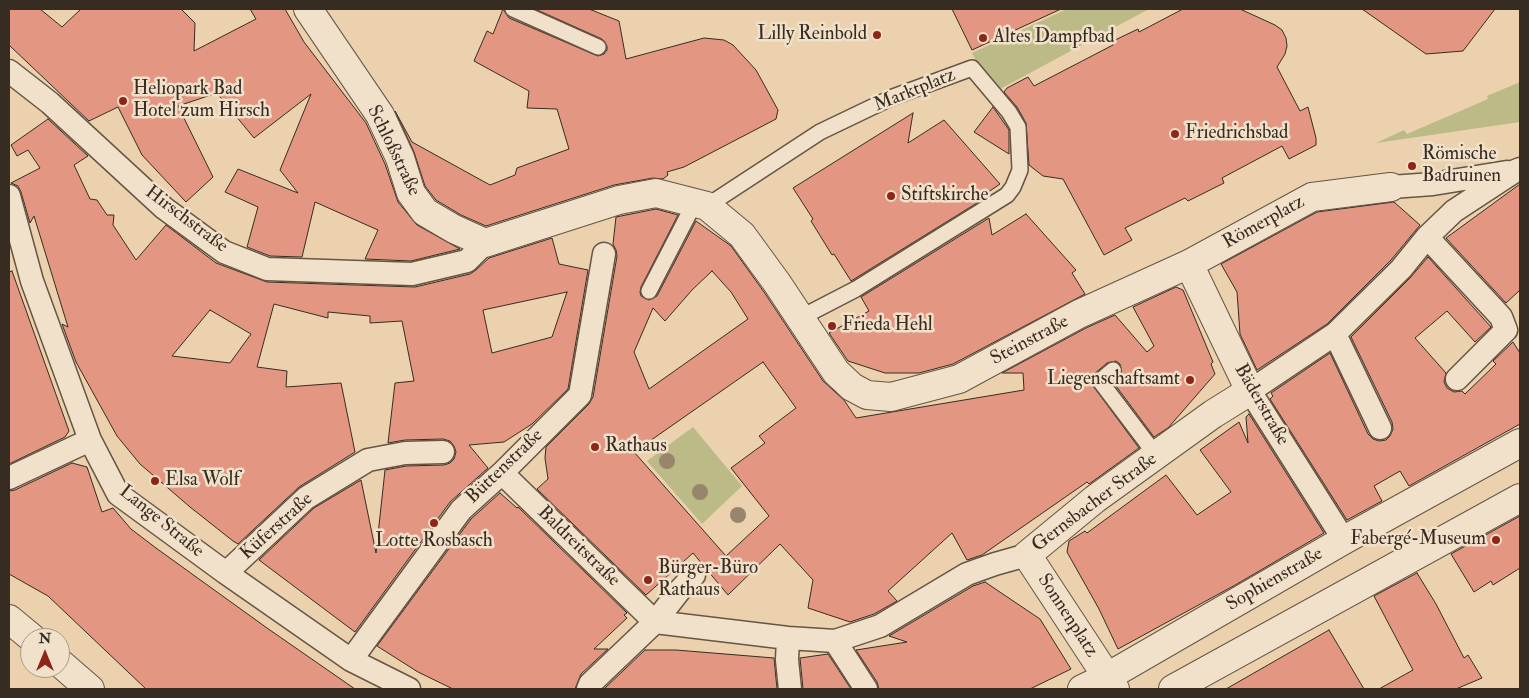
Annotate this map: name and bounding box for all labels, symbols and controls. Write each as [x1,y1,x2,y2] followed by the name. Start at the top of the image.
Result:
[757,24,867,46] place label: Lilly Reinbold
[993,27,1115,49] place label: Altes Dampfbad
[871,29,883,41] marker: Lilly Reinbold
[977,32,989,44] marker: Altes Dampfbad
[871,64,959,118] street label: Marktplatz
[133,79,270,123] place label: Heliopark Bad Hotel zum Hirsch
[117,95,129,107] marker: Heliopark Bad Hotel zum Hirsch
[361,102,425,200] street label: Schloßstraße
[1185,123,1288,145] place label: Friedrichsbad
[1169,128,1181,140] marker: Friedrichsbad
[1422,144,1501,188] place label: Römische Badruinen
[1406,160,1418,172] marker: Römische Badruinen
[140,182,232,258] street label: Hirschstraße
[901,185,988,207] place label: Stiftskirche
[885,190,897,202] marker: Stiftskirche
[1219,191,1309,255] street label: Römerplatz
[987,311,1073,371] street label: Steinstraße
[842,315,933,337] place label: Frieda Hehl
[826,320,838,332] marker: Frieda Hehl
[1229,360,1293,450] street label: Bäderstraße
[1047,369,1180,391] place label: Liegenschaftsamt
[1184,374,1196,386] marker: Liegenschaftsamt
[462,425,548,509] street label: Büttenstraße
[605,436,667,458] place label: Rathaus
[589,441,601,453] marker: Rathaus
[1028,448,1162,558] street label: Gernsbacher Straße
[165,470,240,492] place label: Elsa Wolf
[149,475,161,487] marker: Elsa Wolf
[114,481,208,563] street label: Lange Straße
[236,489,318,565] street label: Küferstraße
[532,502,624,592] street label: Baldreitstraße
[428,517,440,529] marker: Lotte Rosbasch
[1350,529,1486,551] place label: Fabergé-Museum
[375,531,493,553] place label: Lotte Rosbasch
[1490,534,1502,546] marker: Fabergé-Museum
[1223,543,1327,617] street label: Sophienstraße
[658,558,758,602] place label: Bürger-Büro Rathaus
[1032,570,1102,662] street label: Sonnenplatz
[642,574,654,586] marker: Bürger-Büro Rathaus
[20,628,70,678] north arrow
[39,630,51,647] text: N

